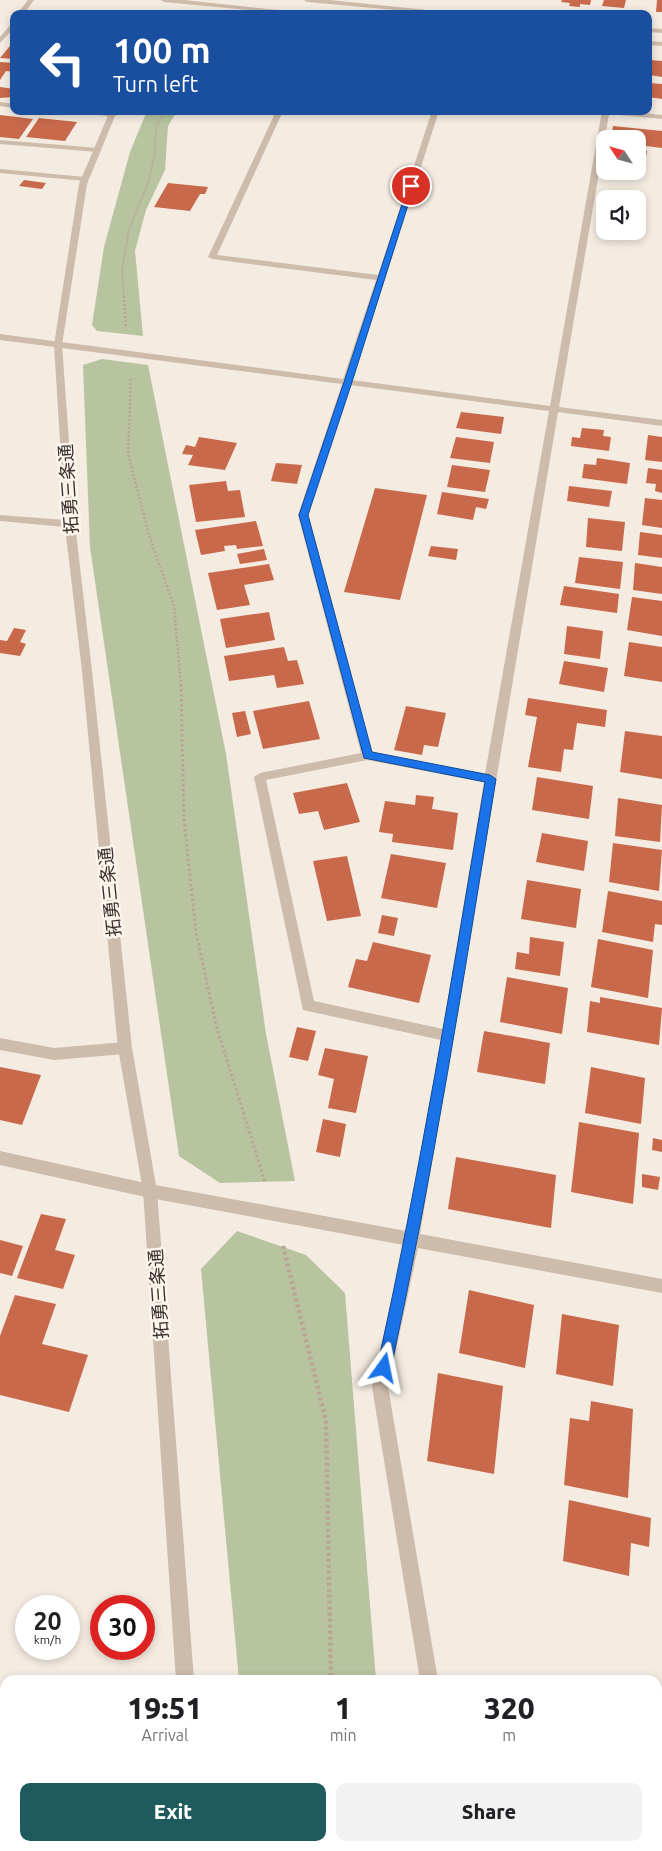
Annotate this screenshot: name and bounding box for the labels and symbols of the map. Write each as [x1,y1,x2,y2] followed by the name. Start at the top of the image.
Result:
[596,130,646,180] north arrow
[390,165,432,207] pin
[55,443,81,535] street label: 拓勇三条通
[94,846,124,938] street label: 拓勇三条通
[145,1248,171,1340] street label: 拓勇三条通
[357,1341,409,1393] position arrow
[90,1595,155,1660] speed limit sign: 30

